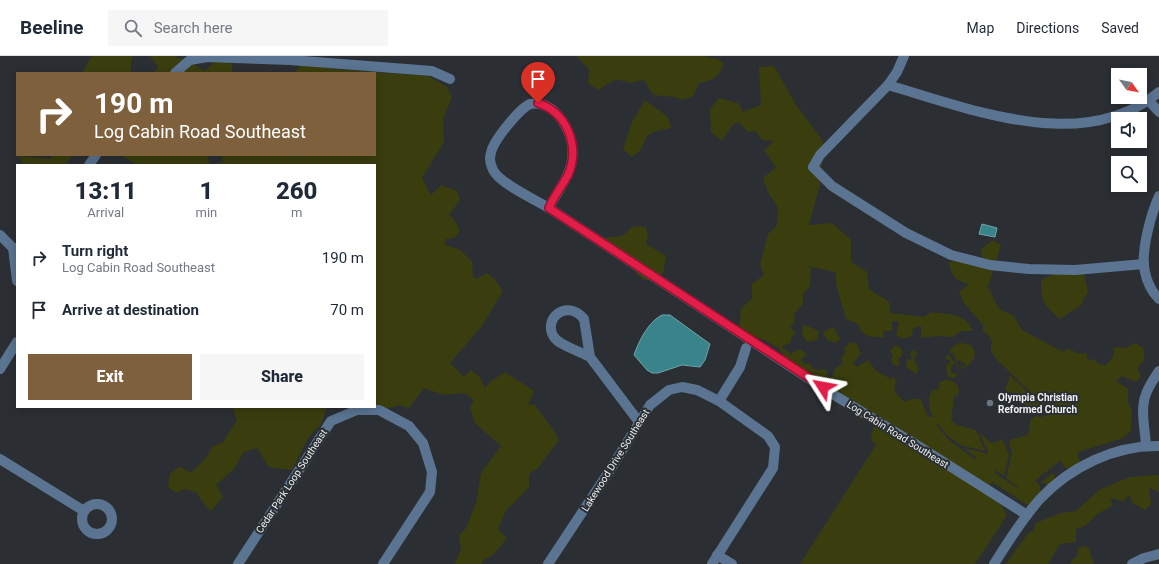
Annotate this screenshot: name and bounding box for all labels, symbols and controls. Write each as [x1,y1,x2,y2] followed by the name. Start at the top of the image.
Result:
[108,10,388,46] search box
[20,16,84,39] text: Beeline
[122,17,144,39] icon: search
[154,19,233,37] text: Search here
[967,20,994,36] text: Map
[1016,20,1079,36] text: Directions
[1101,20,1139,36] text: Saved
[521,62,555,103] pin
[527,68,549,90] icon: arrive
[1111,68,1147,104] north arrow
[1111,68,1147,192] map controls
[94,87,173,120] text: 190 m
[28,88,80,140] icon: right
[1111,112,1147,148] button: sound
[94,121,306,142] text: Log Cabin Road Southeast
[1111,156,1147,192] button: search
[75,177,137,205] text: 13:11
[199,177,213,205] text: 1
[276,177,317,205] text: 260
[87,205,124,220] text: Arrival
[196,205,217,220] text: min
[291,205,302,220] text: m
[62,242,128,260] text: Turn right
[28,247,50,269] icon: right
[322,249,364,267] text: 190 m
[62,260,215,275] text: Log Cabin Road Southeast
[28,299,50,321] icon: arrive
[62,301,199,319] text: Arrive at destination
[330,301,364,319] text: 70 m
[28,354,192,400] button: Exit
[200,354,364,400] button: Share
[802,366,844,408] position arrow
[998,392,1078,415] place label: Olympia Christian Reformed Church
[985,398,995,408] marker: Olympia Christian Reformed Church
[845,399,951,470] street label: Log Cabin Road Southeast
[579,407,651,513] street label: Lakewood Drive Southeast
[254,427,329,535] street label: Cedar Park Loop Southeast

